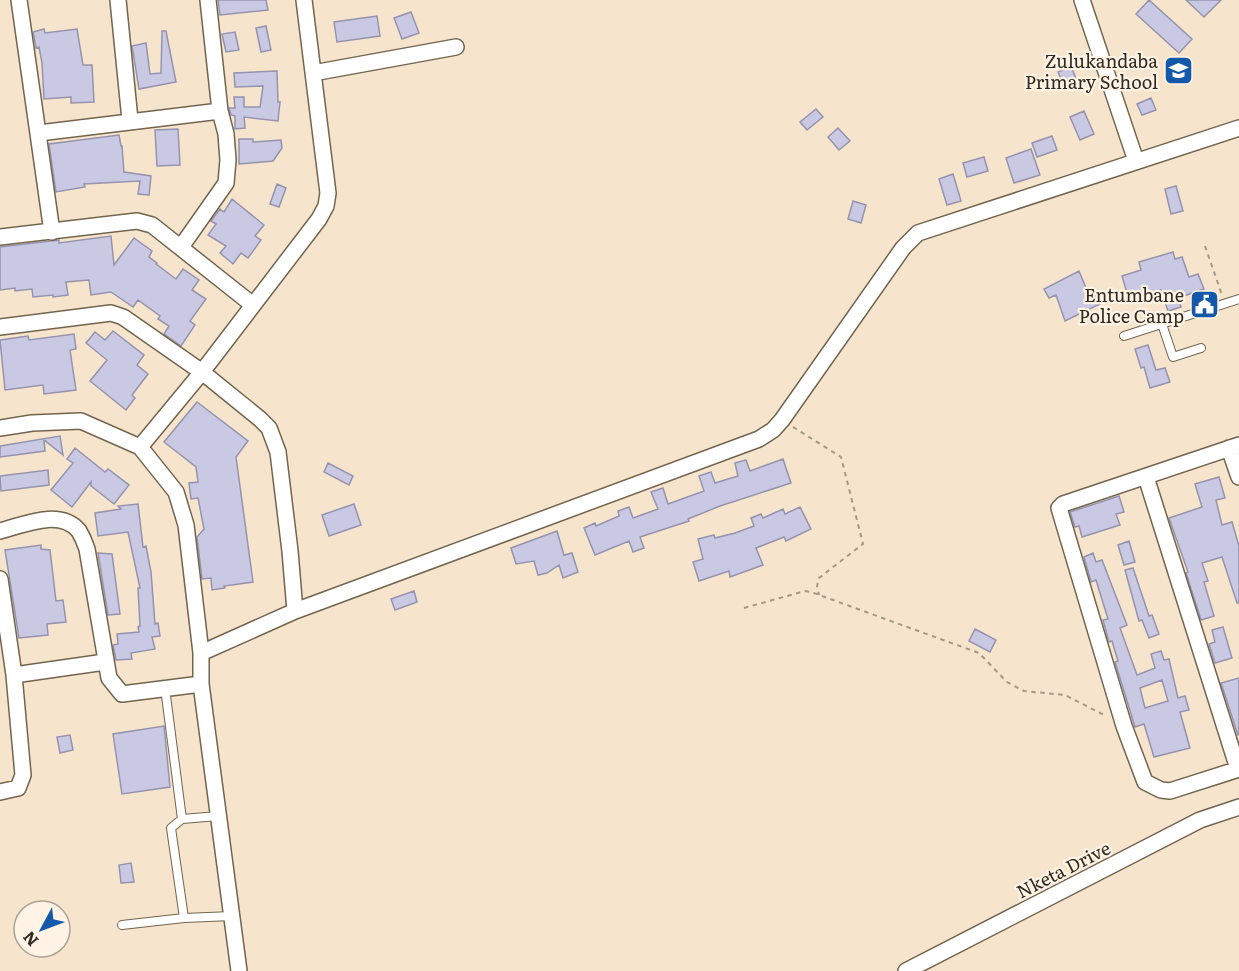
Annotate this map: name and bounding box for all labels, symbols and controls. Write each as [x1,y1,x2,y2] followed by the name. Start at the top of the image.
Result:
[1025,47,1158,95] place label: Zulukandaba Primary School
[1163,54,1195,86] school or university icon: Zulukandaba Primary School
[1079,281,1184,329] place label: Entumbane Police Camp
[1189,288,1221,320] public building icon: Entumbane Police Camp
[1011,834,1115,904] street label: Nketa Drive
[12,899,72,959] north arrow
[16,927,43,952] text: N

